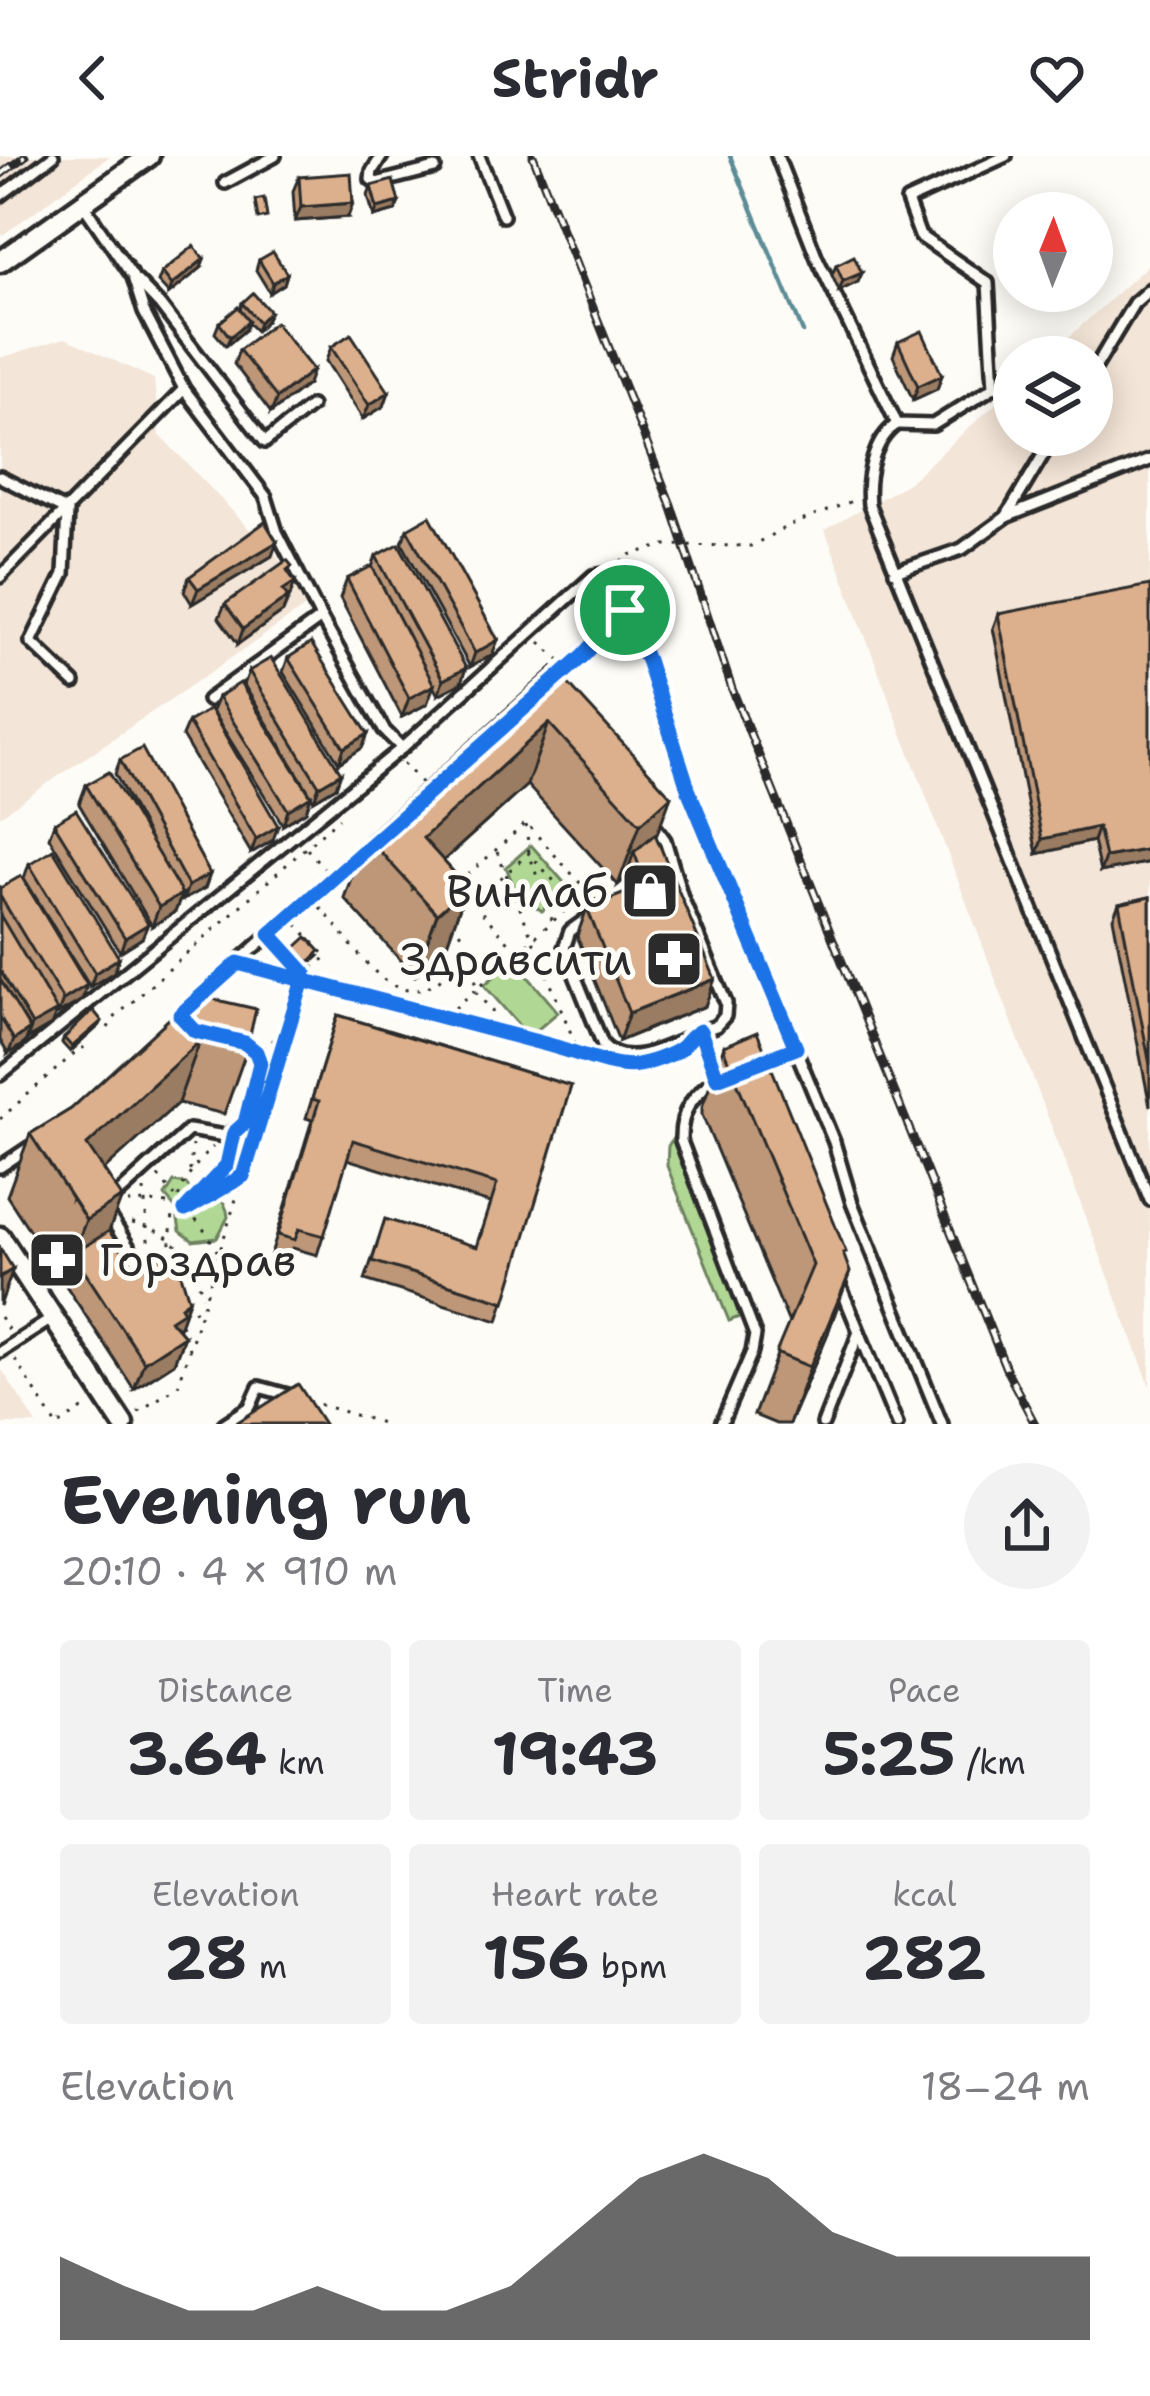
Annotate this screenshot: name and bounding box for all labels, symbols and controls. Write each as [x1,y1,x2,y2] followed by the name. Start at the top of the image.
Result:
[491,42,659,114] text: Stridr
[60,45,126,111] icon: back
[1024,45,1090,111] icon: heart
[993,192,1113,312] north arrow
[993,192,1113,456] map controls
[993,336,1113,456] button: layers
[574,559,676,661] pin
[592,577,658,643] icon: arrive
[619,860,681,922] shop icon: Винлаб
[446,861,608,921] place label: Винлаб
[643,928,705,990] pharmacy icon: Здравсити
[400,929,632,989] place label: Здравсити
[26,1229,88,1291] pharmacy icon: Горздрав
[99,1230,296,1290] place label: Горздрав
[60,1456,471,1544] text: Evening run
[964,1463,1090,1589] button: share
[60,1545,397,1597] text: 20:10 · 4 × 910 m
[158,1668,293,1713] text: Distance
[537,1668,613,1713] text: Time
[888,1668,961,1713] text: Pace
[127,1713,267,1793] text: 3.64
[492,1713,658,1793] text: 19:43
[823,1713,956,1793] text: 5:25
[267,1740,325,1785] text: km
[956,1740,1026,1785] text: /km
[152,1872,300,1917] text: Elevation
[491,1872,659,1917] text: Heart rate
[892,1872,956,1917] text: kcal
[164,1917,248,1997] text: 28
[483,1917,589,1997] text: 156
[862,1917,987,1997] text: 282
[248,1944,287,1989] text: m
[589,1944,667,1989] text: bpm
[60,2060,235,2112] text: Elevation
[921,2060,1090,2112] text: 18–24 m

